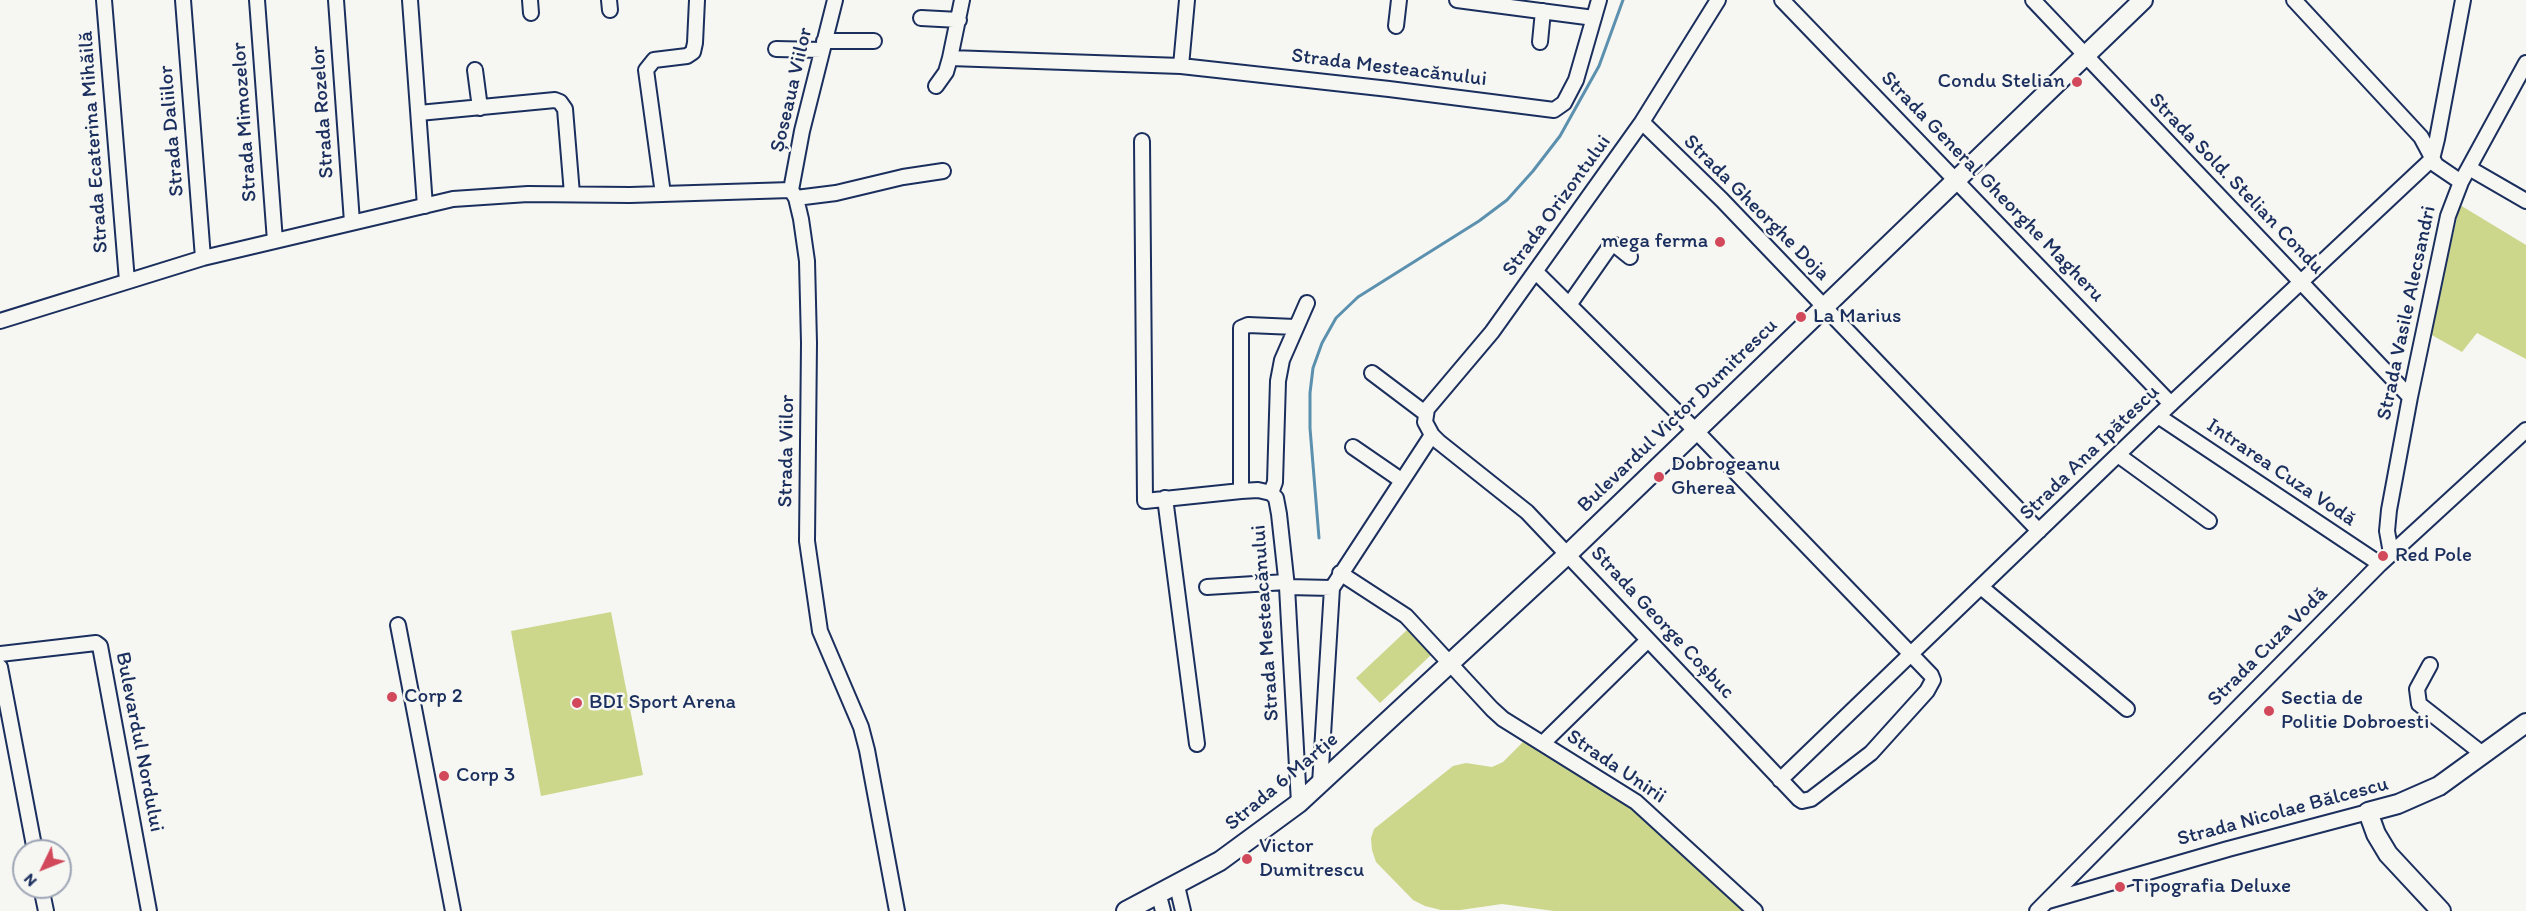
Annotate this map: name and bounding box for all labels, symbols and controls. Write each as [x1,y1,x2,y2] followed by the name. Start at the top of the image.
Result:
[765,25,819,155] street label: Șoseaua Viilor
[74,30,114,254] street label: Strada Ecaterina Mihăilă
[227,41,263,203] street label: Strada Mimozelor
[1290,44,1488,92] street label: Strada Mesteacănului
[306,45,340,179] street label: Strada Rozelor
[154,64,190,198] street label: Strada Daliilor
[1875,66,2109,308] street label: Strada General Gheorghe Magheru
[1938,69,2065,95] place label: Condu Stelian
[2070,75,2084,89] marker: Condu Stelian
[2143,88,2329,280] street label: Strada Sold. Stelian Condu
[1497,130,1617,282] street label: Strada Orizontului
[1678,130,1834,286] street label: Strada Gheorghe Doja
[2372,204,2442,422] street label: Strada Vasile Alecsandri
[1601,229,1708,255] place label: mega ferma
[1713,235,1727,249] marker: mega ferma
[1813,304,1901,330] place label: La Marius
[1794,310,1808,324] marker: La Marius
[1573,314,1783,518] street label: Bulevardul Victor Dumitrescu
[2015,380,2165,526] street label: Strada Ana Ipătescu
[773,394,801,508] street label: Strada Viilor
[2201,414,2361,532] street label: Intrarea Cuza Vodă
[1671,452,1780,502] place label: Dobrogeanu Gherea
[1652,470,1666,484] marker: Dobrogeanu Gherea
[1247,524,1285,722] street label: Strada Mesteacănului
[1585,541,1739,705] street label: Strada George Coșbuc
[2395,543,2472,569] place label: Red Pole
[2376,549,2390,563] marker: Red Pole
[2203,582,2333,712] street label: Strada Cuza Vodă
[109,650,169,834] street label: Bulevardul Nordului
[404,684,463,710] place label: Corp 2
[2281,686,2429,736] place label: Sectia de Politie Dobroesti
[385,690,399,704] marker: Corp 2
[589,690,736,716] place label: BDI Sport Arena
[570,696,584,710] marker: BDI Sport Arena
[2262,704,2276,718] marker: Sectia de Politie Dobroesti
[1561,724,1671,810] street label: Strada Unirii
[1220,727,1344,837] street label: Strada 6 Martie
[456,763,515,789] place label: Corp 3
[437,769,451,783] marker: Corp 3
[2175,772,2391,852] street label: Strada Nicolae Bălcescu
[1259,834,1364,884] place label: Victor Dumitrescu
[12,839,72,899] north arrow
[1240,852,1254,866] marker: Victor Dumitrescu
[19,870,41,891] text: N
[2132,874,2291,900] place label: Tipografia Deluxe
[2113,880,2127,894] marker: Tipografia Deluxe

